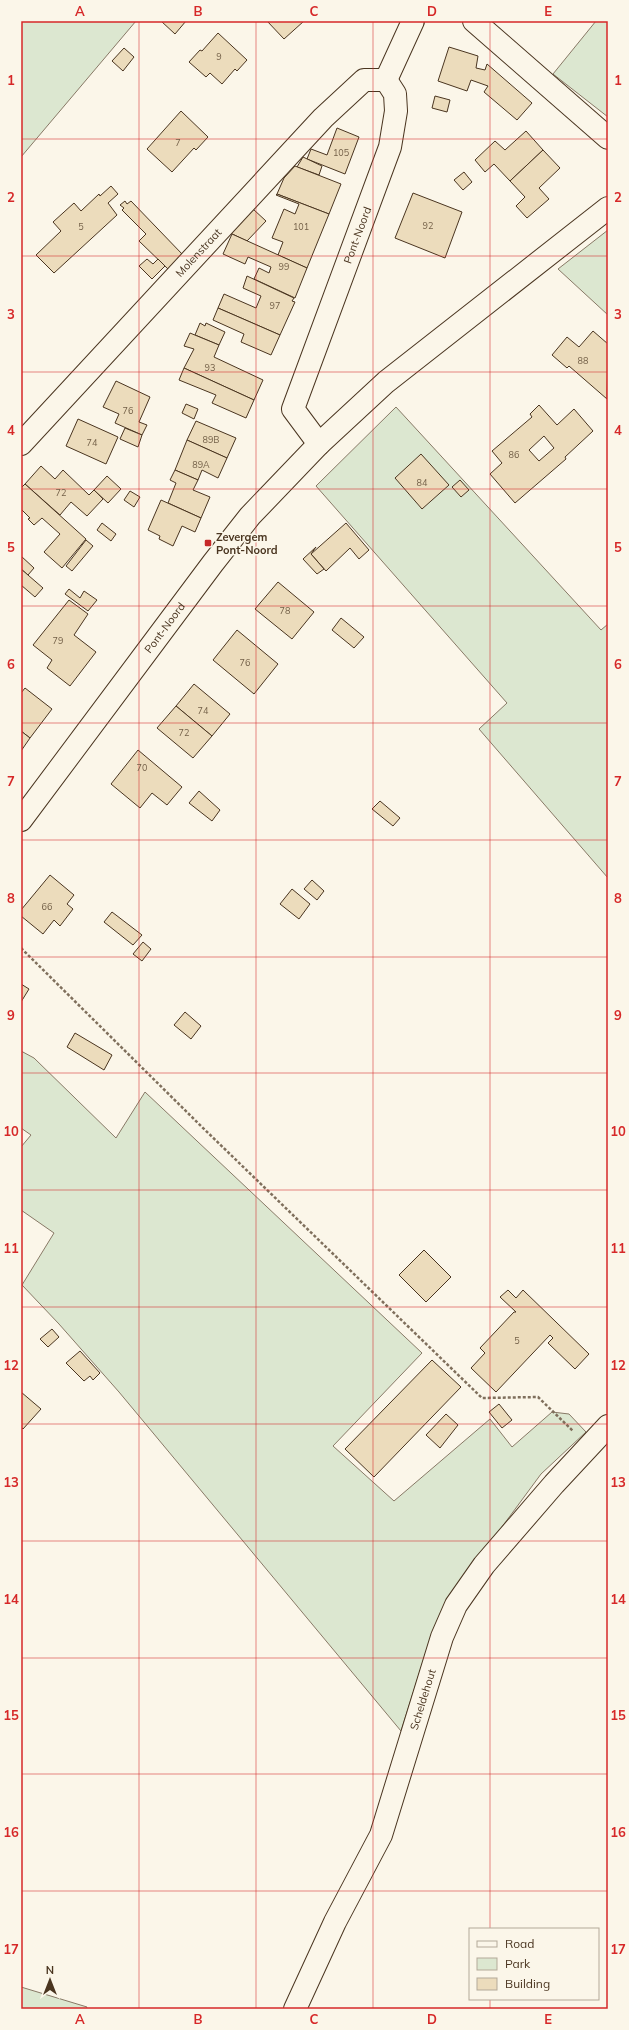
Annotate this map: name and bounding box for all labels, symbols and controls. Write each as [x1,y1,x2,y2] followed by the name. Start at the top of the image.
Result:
[75,3,85,19] text: A
[194,3,203,19] text: B
[310,3,319,19] text: C
[427,3,437,19] text: D
[544,3,552,19] text: E
[216,51,222,62] house number: 9
[7,72,15,88] text: 1
[614,72,622,88] text: 1
[175,137,181,148] house number: 7
[333,147,350,158] house number: 105
[7,189,15,205] text: 2
[614,189,622,205] text: 2
[340,205,374,265] street label: Pont-Noord
[423,220,433,231] house number: 92
[78,221,84,232] house number: 5
[293,221,309,232] house number: 101
[172,225,224,280] street label: Molenstraat
[279,261,289,272] house number: 99
[270,300,280,311] house number: 97
[7,306,15,322] text: 3
[614,306,622,322] text: 3
[578,355,588,366] house number: 88
[205,362,215,373] house number: 93
[123,405,133,416] house number: 76
[7,422,15,438] text: 4
[614,422,622,438] text: 4
[203,434,219,445] house number: 89B
[87,437,98,448] house number: 74
[509,449,519,460] house number: 86
[192,459,210,470] house number: 89A
[417,477,428,488] house number: 84
[56,487,66,498] house number: 72
[216,530,278,557] place label: Zevergem Pont-Noord
[203,538,213,548] marker: Zevergem Pont-Noord
[7,539,15,555] text: 5
[614,539,622,555] text: 5
[141,600,188,656] street label: Pont-Noord
[280,605,290,616] house number: 78
[53,635,63,646] house number: 79
[7,656,15,672] text: 6
[614,656,622,672] text: 6
[240,657,250,668] house number: 76
[198,705,209,716] house number: 74
[179,727,189,738] house number: 72
[137,762,147,773] house number: 70
[7,773,15,789] text: 7
[614,773,622,789] text: 7
[7,890,15,906] text: 8
[614,890,622,906] text: 8
[42,901,52,912] house number: 66
[7,1007,15,1023] text: 9
[614,1007,622,1023] text: 9
[3,1123,19,1139] text: 10
[610,1123,626,1139] text: 10
[3,1240,19,1256] text: 11
[610,1240,626,1256] text: 11
[514,1335,520,1346] house number: 5
[3,1357,19,1373] text: 12
[610,1357,626,1373] text: 12
[3,1474,19,1490] text: 13
[610,1474,626,1490] text: 13
[3,1591,19,1607] text: 14
[610,1591,626,1607] text: 14
[407,1667,439,1732] street label: Scheldehout
[3,1707,19,1723] text: 15
[610,1707,626,1723] text: 15
[3,1824,19,1840] text: 16
[610,1824,626,1840] text: 16
[469,1928,599,2000] legend
[505,1936,534,1951] text: Road
[3,1941,19,1957] text: 17
[610,1941,626,1957] text: 17
[505,1956,531,1971] text: Park
[30,1960,70,2000] north arrow
[46,1963,54,1977] text: N
[505,1976,550,1991] text: Building
[75,2011,85,2027] text: A
[194,2011,203,2027] text: B
[310,2011,319,2027] text: C
[427,2011,437,2027] text: D
[544,2011,552,2027] text: E

